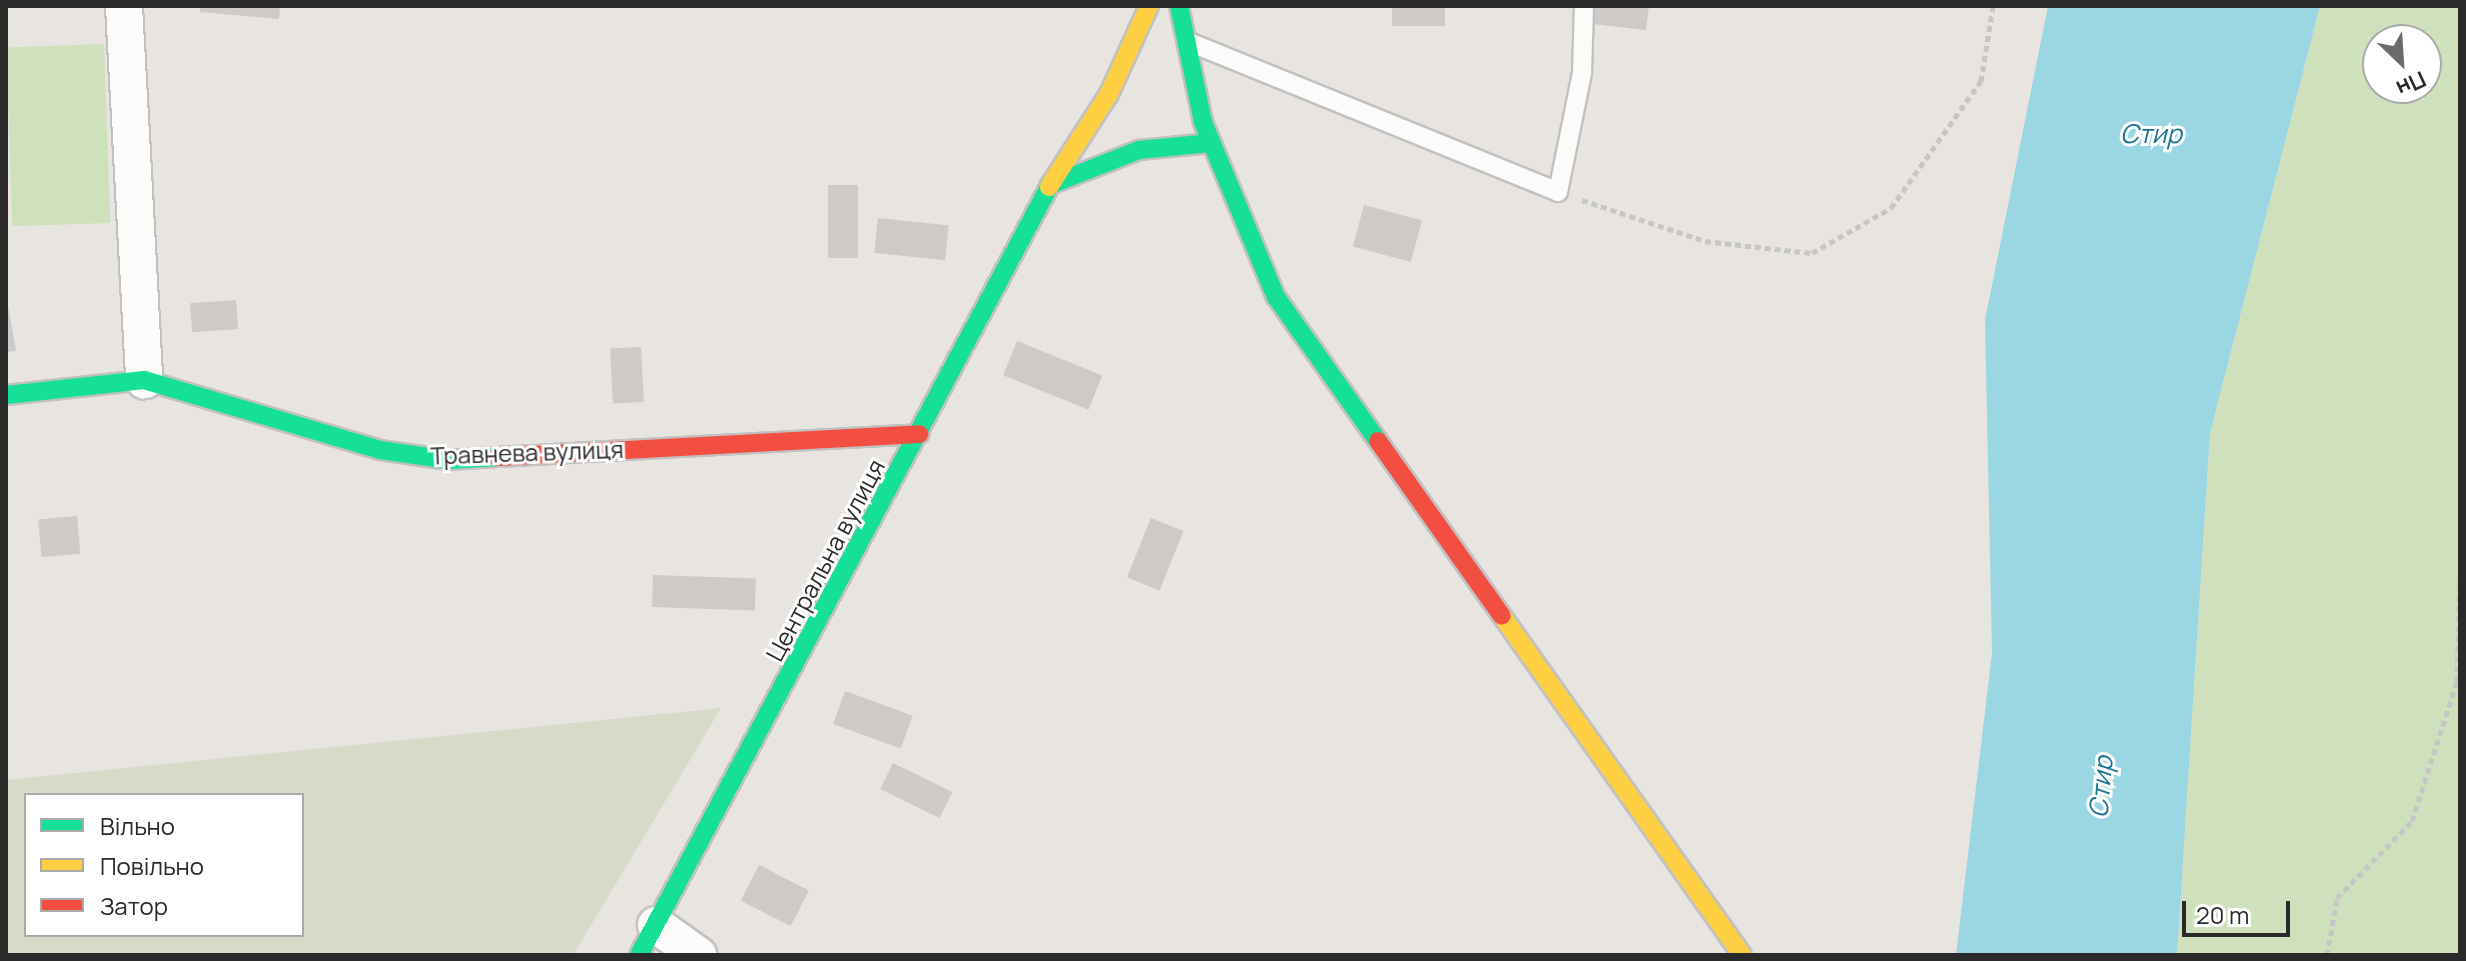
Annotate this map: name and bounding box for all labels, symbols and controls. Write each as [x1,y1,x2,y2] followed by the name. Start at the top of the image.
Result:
[2362,24,2442,104] north arrow
[2392,64,2431,104] text: Пн
[2120,118,2182,150] water label: Стир
[430,434,624,470] street label: Травнева вулиця
[760,454,890,666] street label: Центральна вулиця
[2083,755,2119,819] water label: Стир
[24,793,304,937] legend
[100,809,175,842] text: Вільно
[100,849,204,882] text: Повільно
[2186,885,2294,935] scale bar
[100,889,168,922] text: Затор
[2196,898,2249,931] text: 20 m

